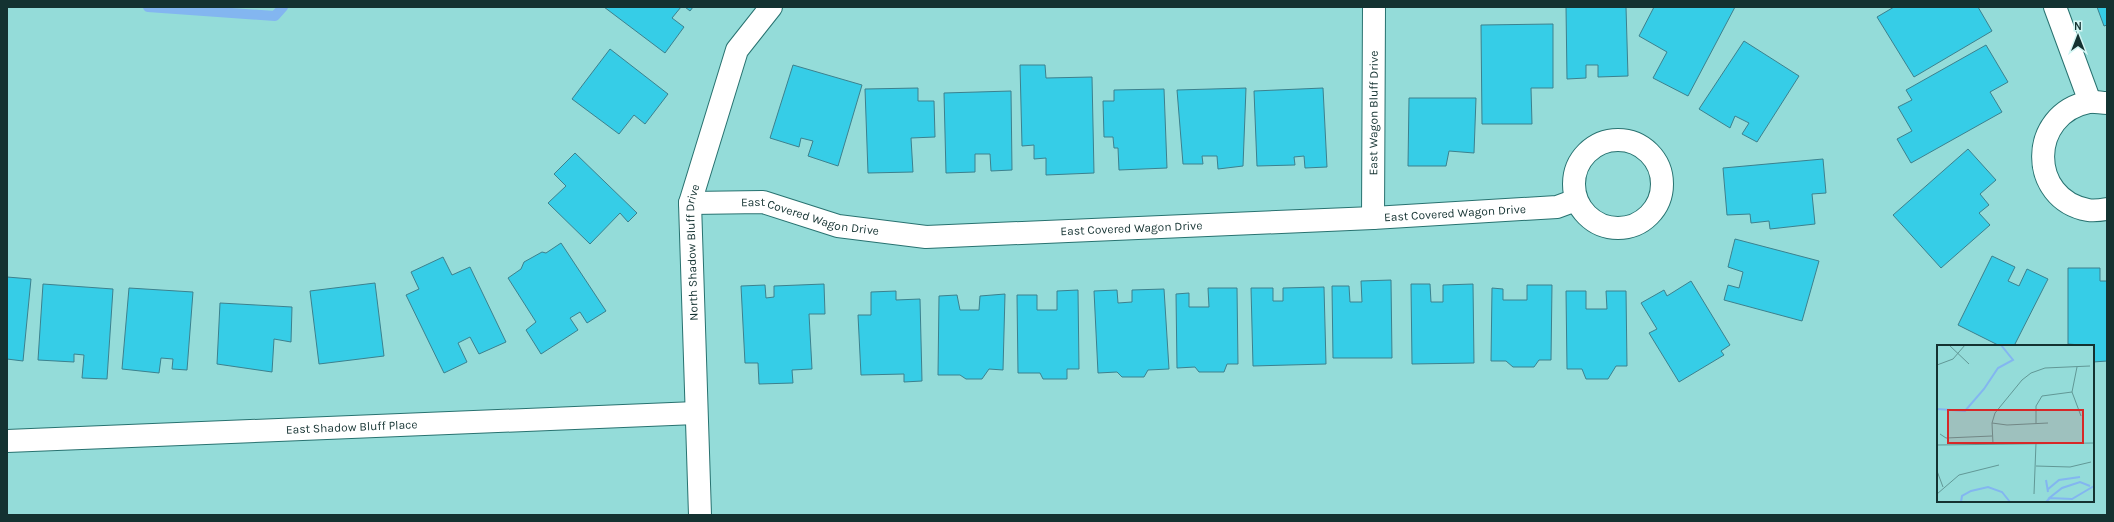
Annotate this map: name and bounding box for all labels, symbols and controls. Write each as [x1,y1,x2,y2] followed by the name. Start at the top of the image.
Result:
[2058,16,2098,56] north arrow
[2074,20,2082,33] text: N
[1366,51,1381,175] street label: East Wagon Bluff Drive
[683,182,702,321] street label: North Shadow Bluff Drive
[741,195,880,238] street label: East Covered Wagon Drive
[1384,202,1526,224] street label: East Covered Wagon Drive
[1060,218,1203,238] street label: East Covered Wagon Drive
[1937,345,2094,502] inset map
[286,417,418,437] street label: East Shadow Bluff Place

